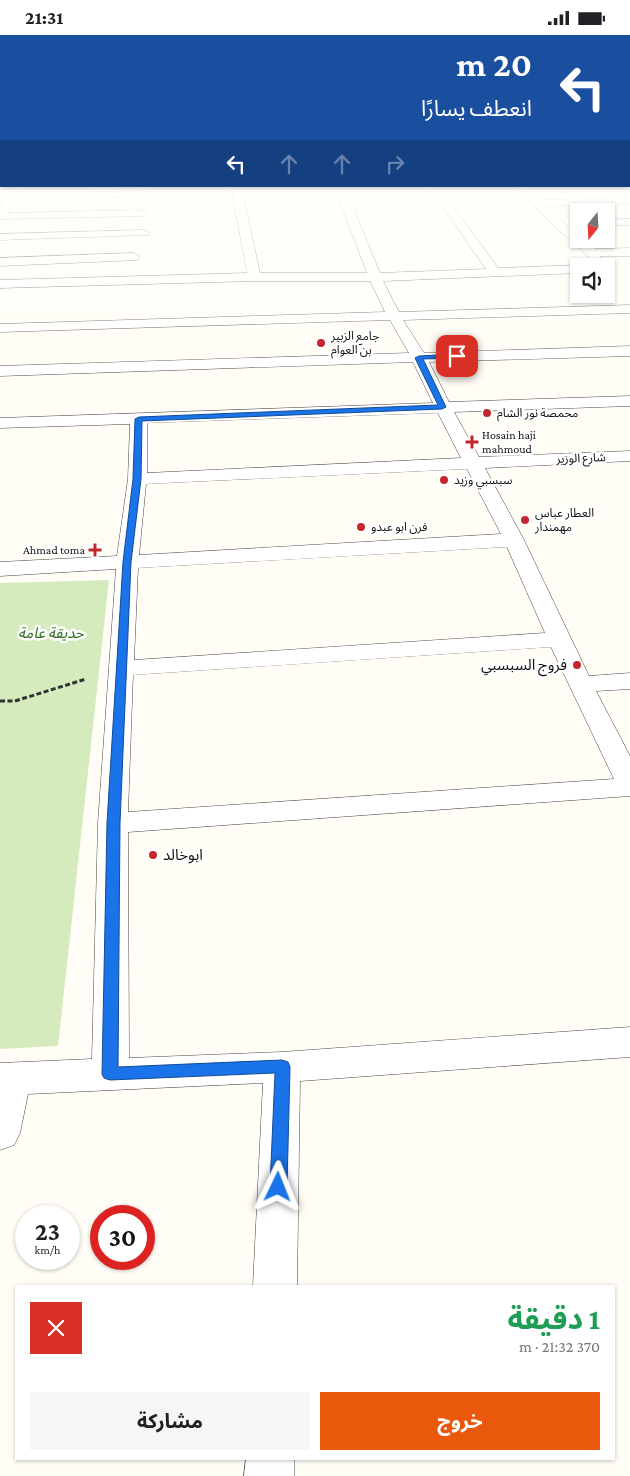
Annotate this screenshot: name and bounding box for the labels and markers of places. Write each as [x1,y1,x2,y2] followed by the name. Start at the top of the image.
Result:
[330,329,379,359] place label: جامع الزبير بن العوام
[436,335,478,377] pin
[315,337,327,349] marker: جامع الزبير بن العوام
[497,406,578,422] place label: محمصة نور الشام
[481,407,493,419] marker: محمصة نور الشام
[482,428,536,456] place label: Hosain haji mahmoud
[466,436,478,448] marker: Hosain haji mahmoud
[454,473,512,490] place label: سبسبي وزيد
[438,474,450,486] marker: سبسبي وزيد
[534,506,594,534] place label: العطار عباس مهمندار
[519,514,531,526] marker: العطار عباس مهمندار
[371,520,428,534] place label: فرن ابو عبدو
[355,521,367,533] marker: فرن ابو عبدو
[23,543,85,557] place label: Ahmad toma
[89,544,101,556] marker: Ahmad toma
[481,657,567,677] place label: فروج السبسبي
[571,659,583,671] marker: فروج السبسبي
[163,847,203,864] place label: ابوخالد
[147,849,159,861] marker: ابوخالد

